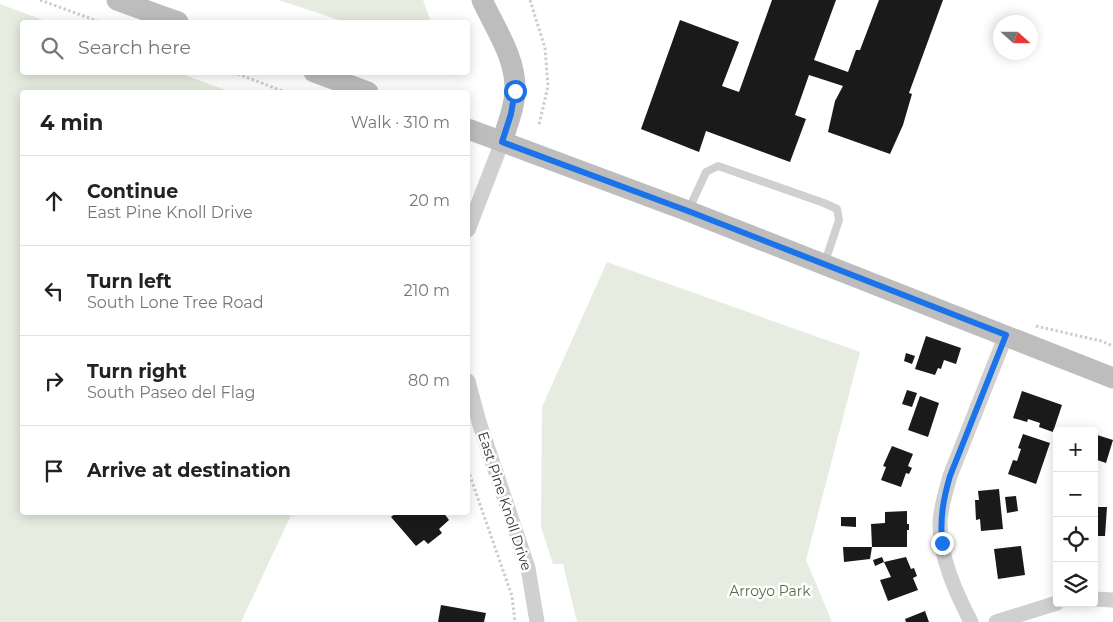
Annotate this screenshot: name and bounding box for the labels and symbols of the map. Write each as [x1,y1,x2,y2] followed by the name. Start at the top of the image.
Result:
[993,15,1038,60] north arrow
[504,80,527,103] route start
[474,429,536,573] street label: East Pine Knoll Drive
[931,532,954,555] route end
[729,582,811,600] park label: Arroyo Park

